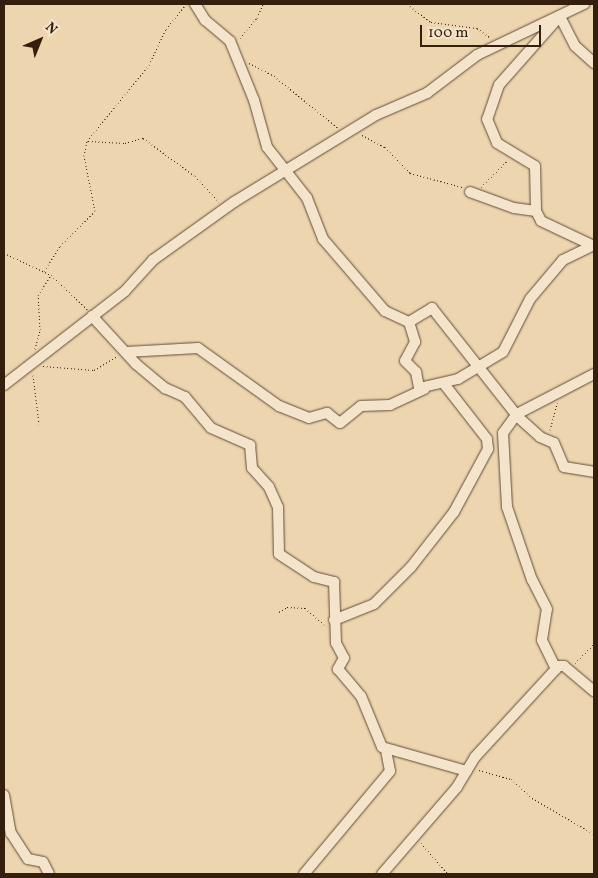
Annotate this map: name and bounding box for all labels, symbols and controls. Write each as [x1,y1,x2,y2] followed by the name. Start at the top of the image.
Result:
[15,15,65,65] north arrow
[423,15,544,47] scale bar
[41,18,61,39] text: N
[428,23,468,44] text: 100 m

